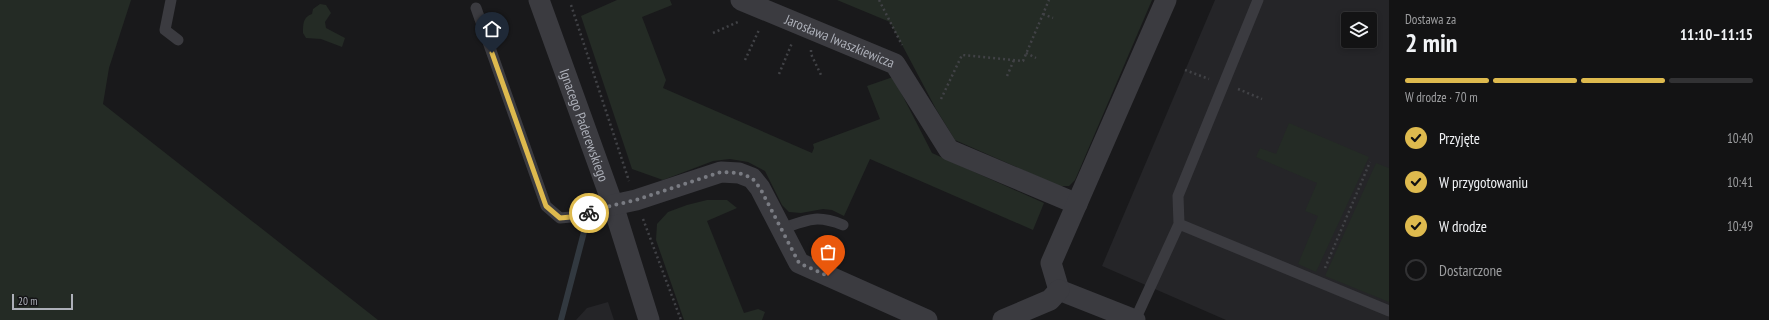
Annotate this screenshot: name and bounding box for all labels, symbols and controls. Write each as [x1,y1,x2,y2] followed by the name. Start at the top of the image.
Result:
[781,10,897,72] street label: Jarosława Iwaszkiewicza
[1405,11,1456,28] text: Dostawa za
[475,12,509,53] pin
[1341,12,1377,48] map controls
[1341,12,1377,48] button: layers
[481,18,503,40] icon: home
[1680,25,1753,44] text: 11:10–11:15
[1405,26,1458,59] text: 2 min
[556,66,613,184] street label: Ignacego Paderewskiego
[1405,89,1478,106] text: W drodze · 70 m
[1405,127,1427,149] icon: check
[1439,129,1480,148] text: Przyjęte
[1727,130,1753,147] text: 10:40
[1405,171,1427,193] icon: check
[1439,173,1528,192] text: W przygotowaniu
[1727,174,1753,191] text: 10:41
[569,193,609,233] courier
[578,202,600,224] icon: bike
[1405,215,1427,237] icon: check
[1439,217,1487,236] text: W drodze
[1727,218,1753,235] text: 10:49
[811,235,845,276] pin
[817,241,839,263] icon: bag
[1439,261,1502,280] text: Dostarczone
[12,292,73,311] scale bar
[18,294,37,308] text: 20 m

